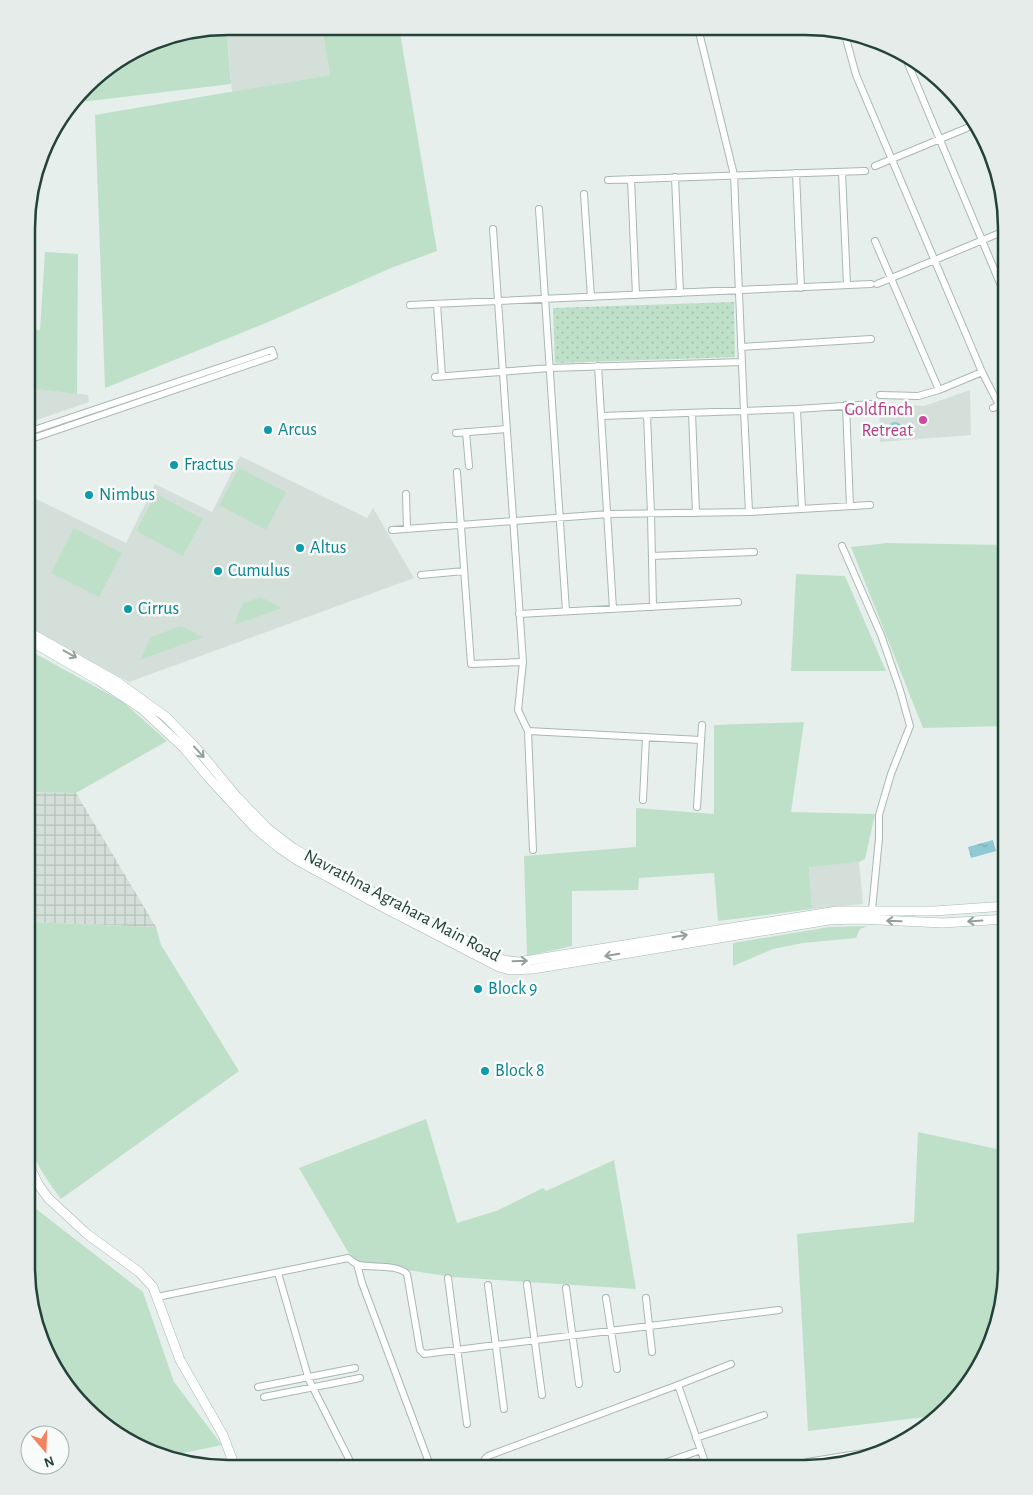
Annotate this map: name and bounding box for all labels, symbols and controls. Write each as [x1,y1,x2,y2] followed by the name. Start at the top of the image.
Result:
[844,401,913,440] place label: Goldfinch Retreat
[917,414,929,426] marker: Goldfinch Retreat
[278,421,317,439] place label: Arcus
[262,424,274,436] marker: Arcus
[184,456,234,474] place label: Fractus
[168,459,180,471] marker: Fractus
[99,486,155,504] place label: Nimbus
[83,489,95,501] marker: Nimbus
[310,539,346,557] place label: Altus
[294,542,306,554] marker: Altus
[228,562,290,580] place label: Cumulus
[212,565,224,577] marker: Cumulus
[138,600,179,618] place label: Cirrus
[122,603,134,615] marker: Cirrus
[63,649,78,659] one-way arrow
[193,745,205,758] one-way arrow
[301,847,503,965] street label: Navrathna Agrahara Main Road
[886,916,902,925] one-way arrow
[967,916,983,926] one-way arrow
[672,930,688,940] one-way arrow
[604,951,620,961] one-way arrow
[511,956,527,966] one-way arrow
[488,980,538,998] place label: Block 9
[472,983,484,995] marker: Block 9
[495,1062,545,1080] place label: Block 8
[479,1065,491,1077] marker: Block 8
[20,1425,70,1475] north arrow
[42,1453,56,1470] text: N

